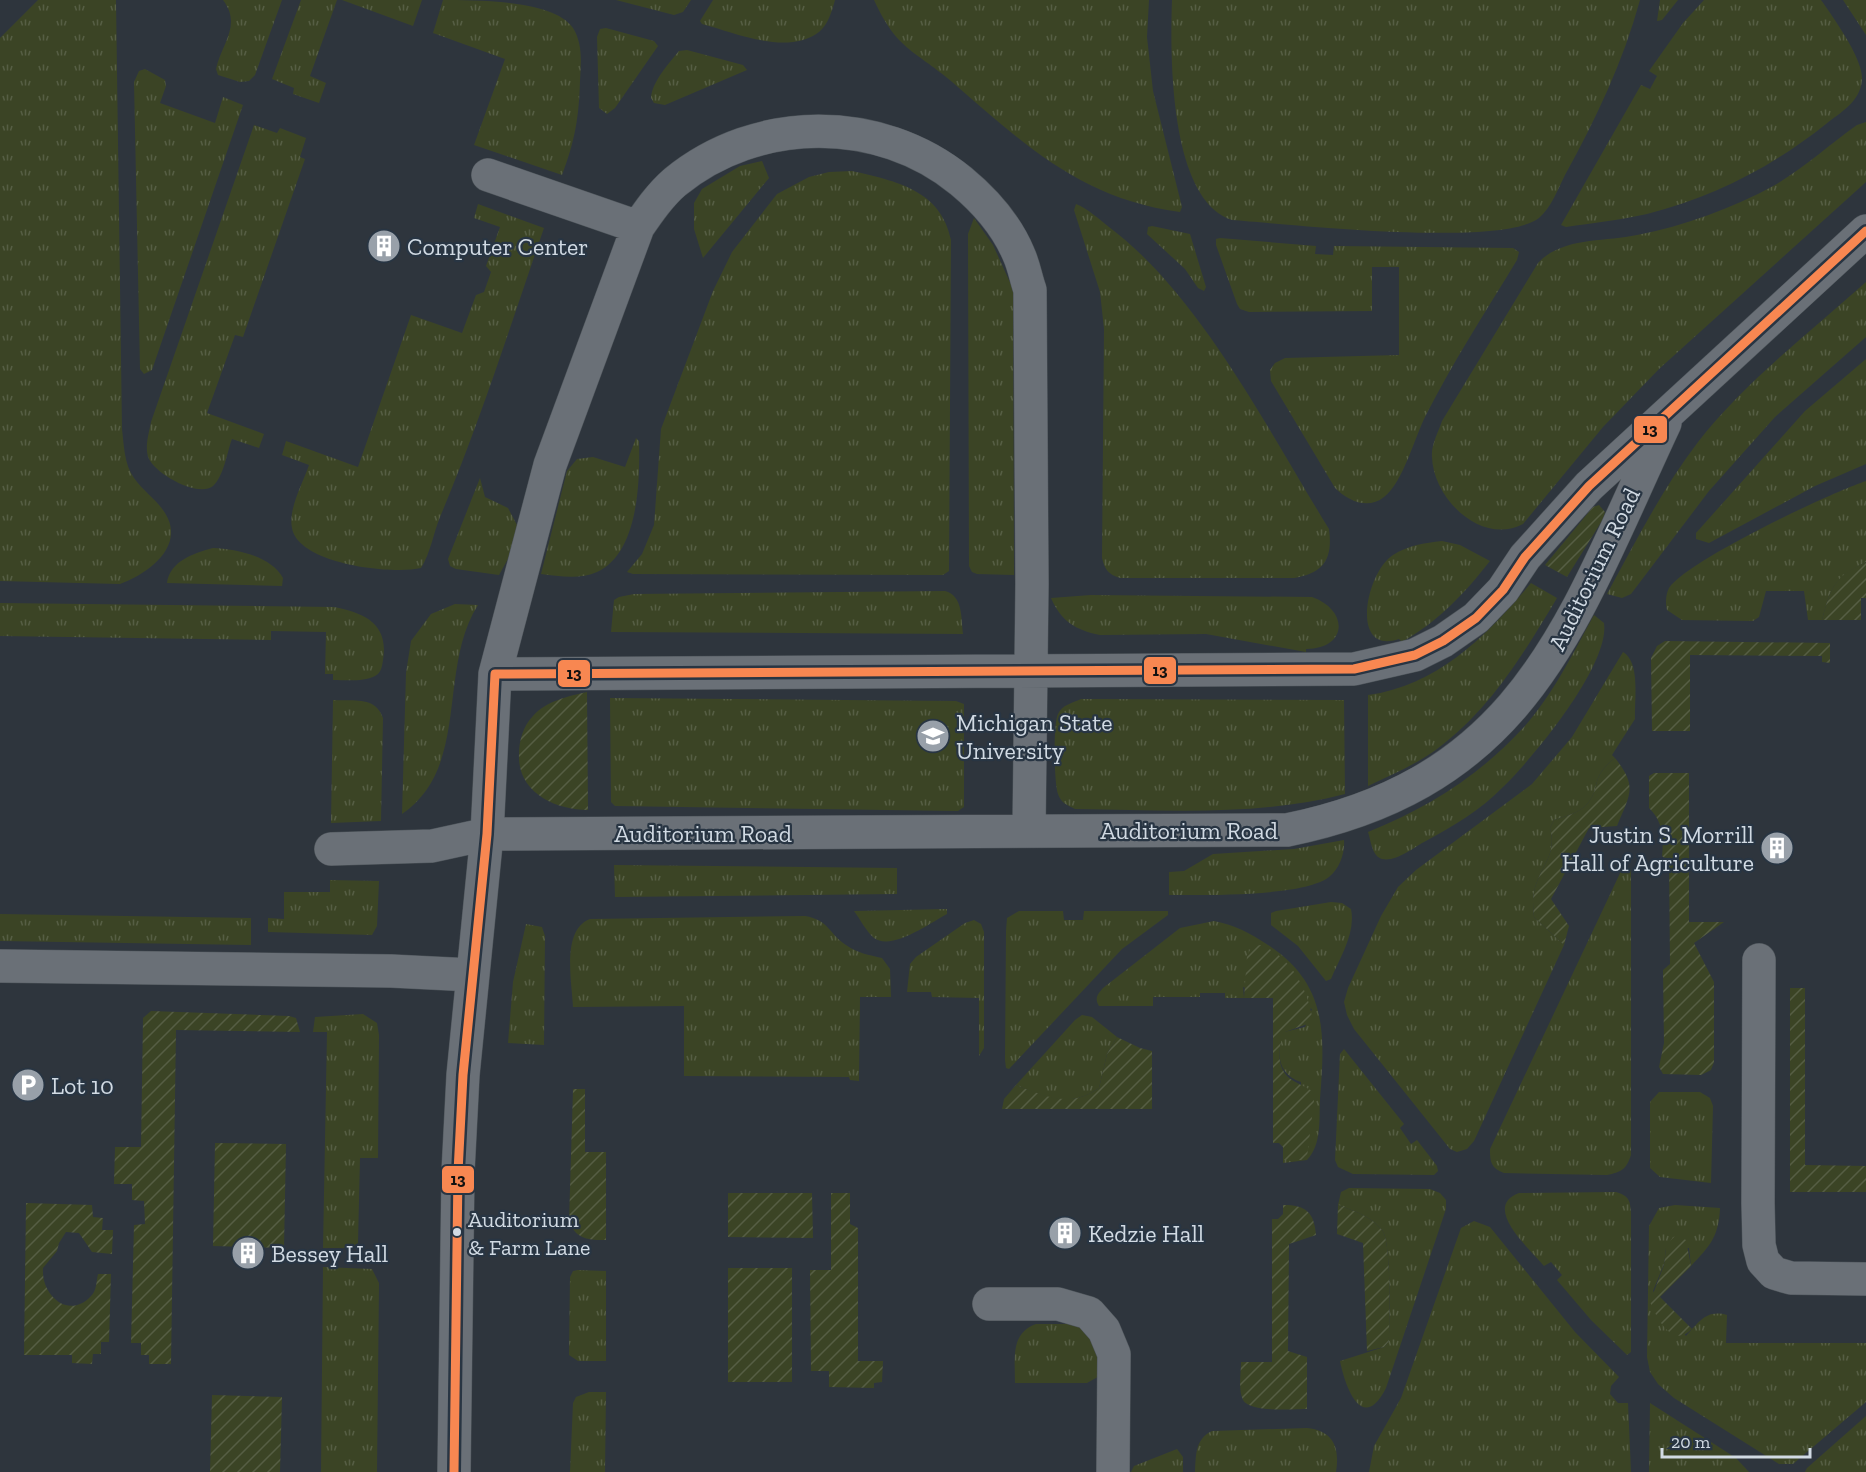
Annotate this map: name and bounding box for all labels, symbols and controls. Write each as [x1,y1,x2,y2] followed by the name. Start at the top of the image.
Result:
[366,228,402,264] building icon: Computer Center
[407,232,588,261] place label: Computer Center
[1633,415,1668,444] line badge: 13
[1643,420,1658,439] text: 13
[1542,483,1646,655] street label: Auditorium Road
[1143,656,1177,685] line badge: 13
[557,659,591,688] line badge: 13
[1153,661,1168,680] text: 13
[567,664,582,683] text: 13
[956,708,1113,765] place label: Michigan State University
[915,718,951,754] school or university icon: Michigan State University
[1100,816,1278,845] street label: Auditorium Road
[614,819,792,848] street label: Auditorium Road
[1562,820,1754,877] place label: Justin S. Morrill Hall of Agriculture
[1759,830,1795,866] building icon: Justin S. Morrill Hall of Agriculture
[10,1067,46,1103] parking icon: Lot 10
[51,1071,114,1100] place label: Lot 10
[441,1165,475,1194] line badge: 13
[451,1170,466,1189] text: 13
[468,1206,590,1261] place label: Auditorium & Farm Lane
[1047,1215,1083,1251] building icon: Kedzie Hall
[1088,1219,1204,1248] place label: Kedzie Hall
[451,1226,463,1238] marker: Auditorium & Farm Lane
[230,1235,266,1271] building icon: Bessey Hall
[271,1239,388,1268] place label: Bessey Hall
[1662,1421,1810,1459] scale bar
[1671,1431,1711,1453] text: 20 m

